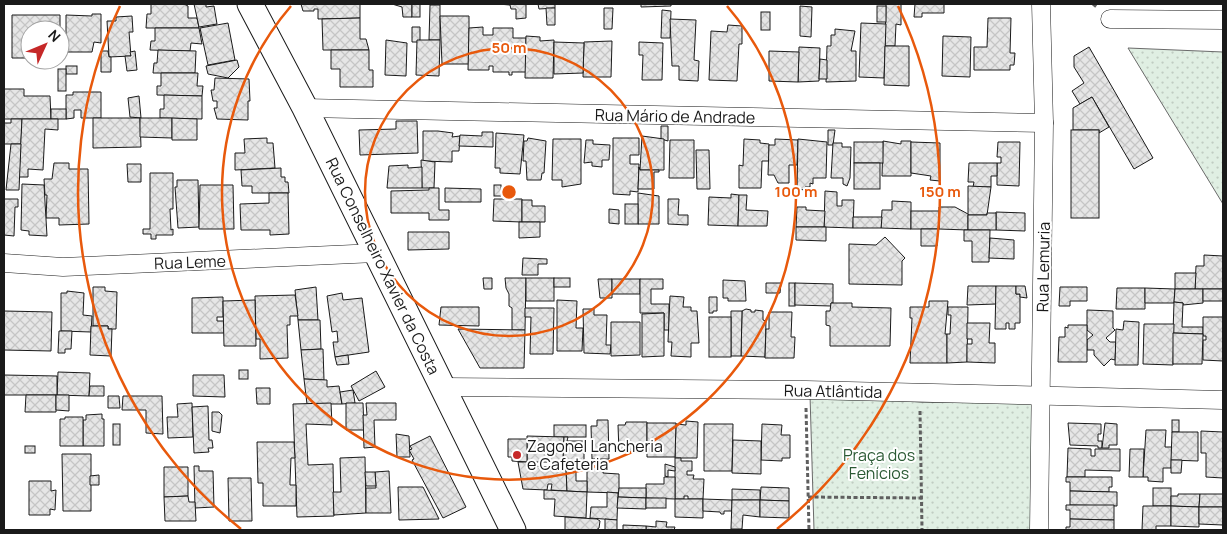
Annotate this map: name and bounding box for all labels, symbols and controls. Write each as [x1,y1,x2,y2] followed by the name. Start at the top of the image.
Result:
[20,20,70,70] north arrow
[44,25,65,46] text: N
[491,37,527,58] text: 50 m
[595,104,755,128] street label: Rua Mário de Andrade
[321,154,445,378] street label: Rua Conselheiro Xavier da Costa
[775,181,817,202] text: 100 m
[919,181,961,202] text: 150 m
[500,183,518,201] centre of rings
[1031,222,1055,312] street label: Rua Lemuria
[154,250,226,274] street label: Rua Leme
[784,379,882,403] street label: Rua Atlântida
[527,435,663,475] place label: Zagonel Lancheria e Cafeteria
[843,444,915,484] park label: Praça dos Fenícios
[511,449,523,461] marker: Zagonel Lancheria e Cafeteria

